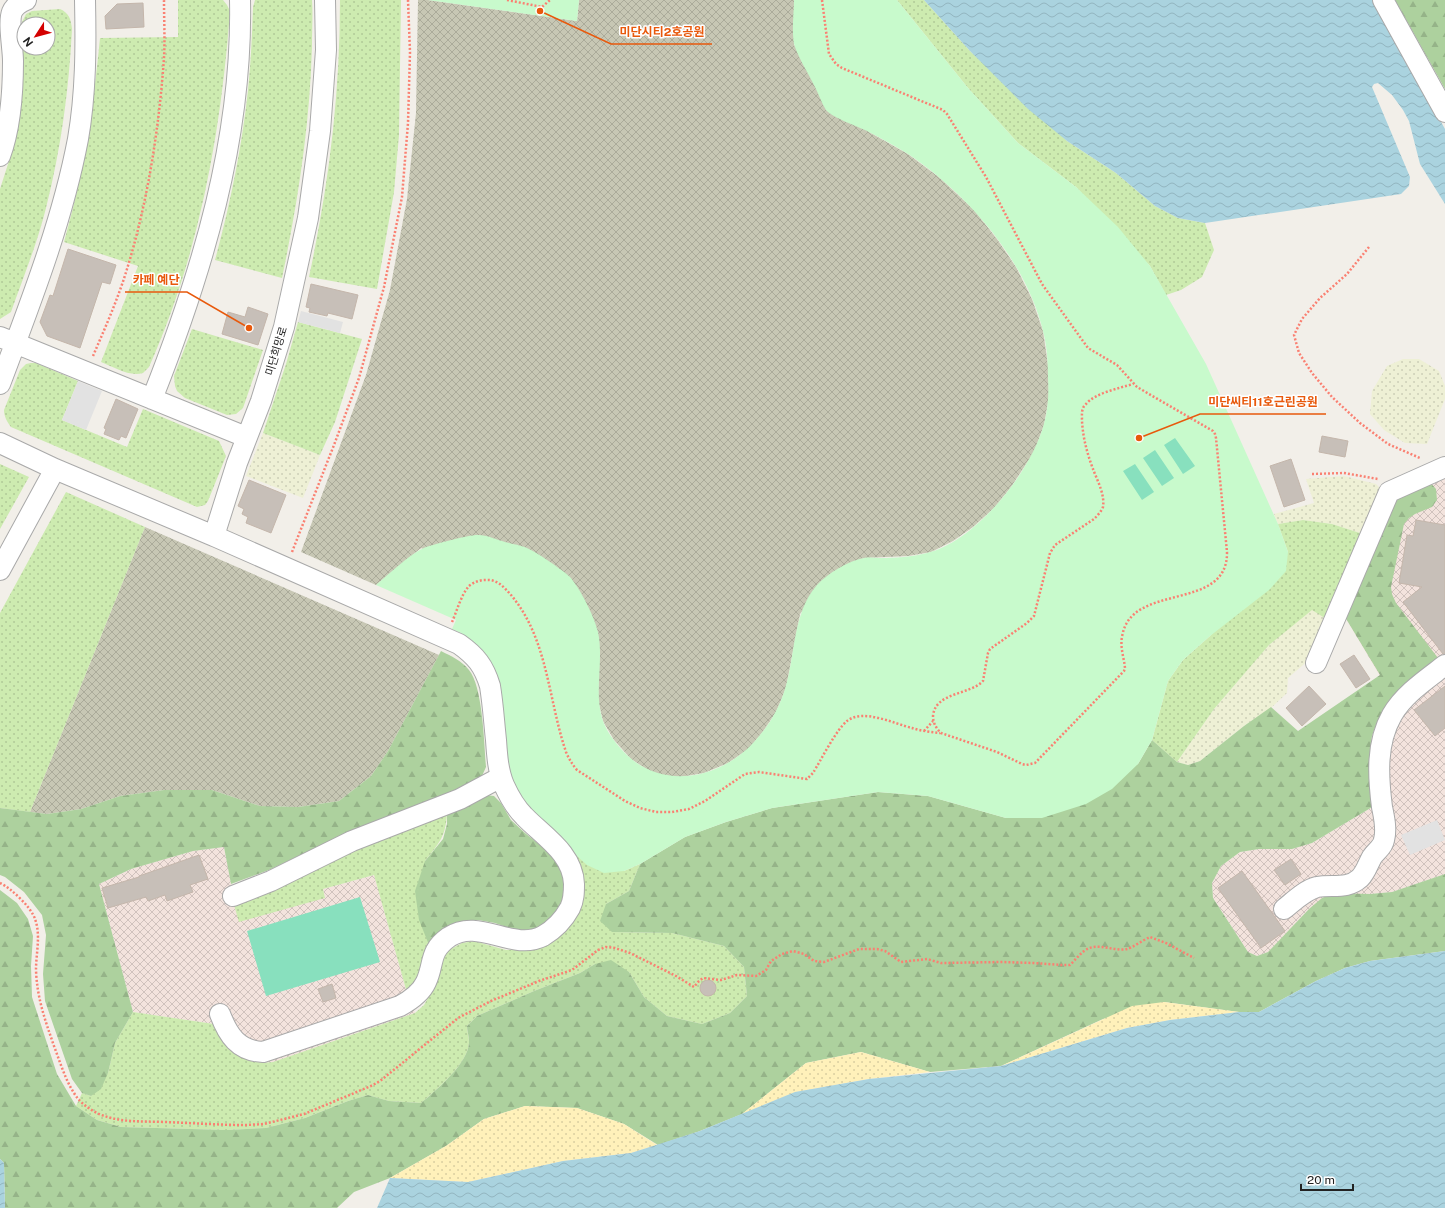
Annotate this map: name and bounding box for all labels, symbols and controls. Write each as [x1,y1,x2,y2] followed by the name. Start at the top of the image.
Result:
[16,16,56,56] north arrow
[611,20,712,44] callout: 미단시티2호공원
[620,25,704,39] text: 미단시티2호공원
[21,35,35,49] text: N
[125,268,187,292] callout: 카페 예단
[133,273,179,287] text: 카페 예단
[263,325,289,377] street label: 미단희망로
[1200,390,1326,414] callout: 미단씨티11호근린공원
[1208,395,1318,409] text: 미단씨티11호근린공원
[1301,1166,1353,1192] scale bar
[1307,1173,1335,1187] text: 20 m

